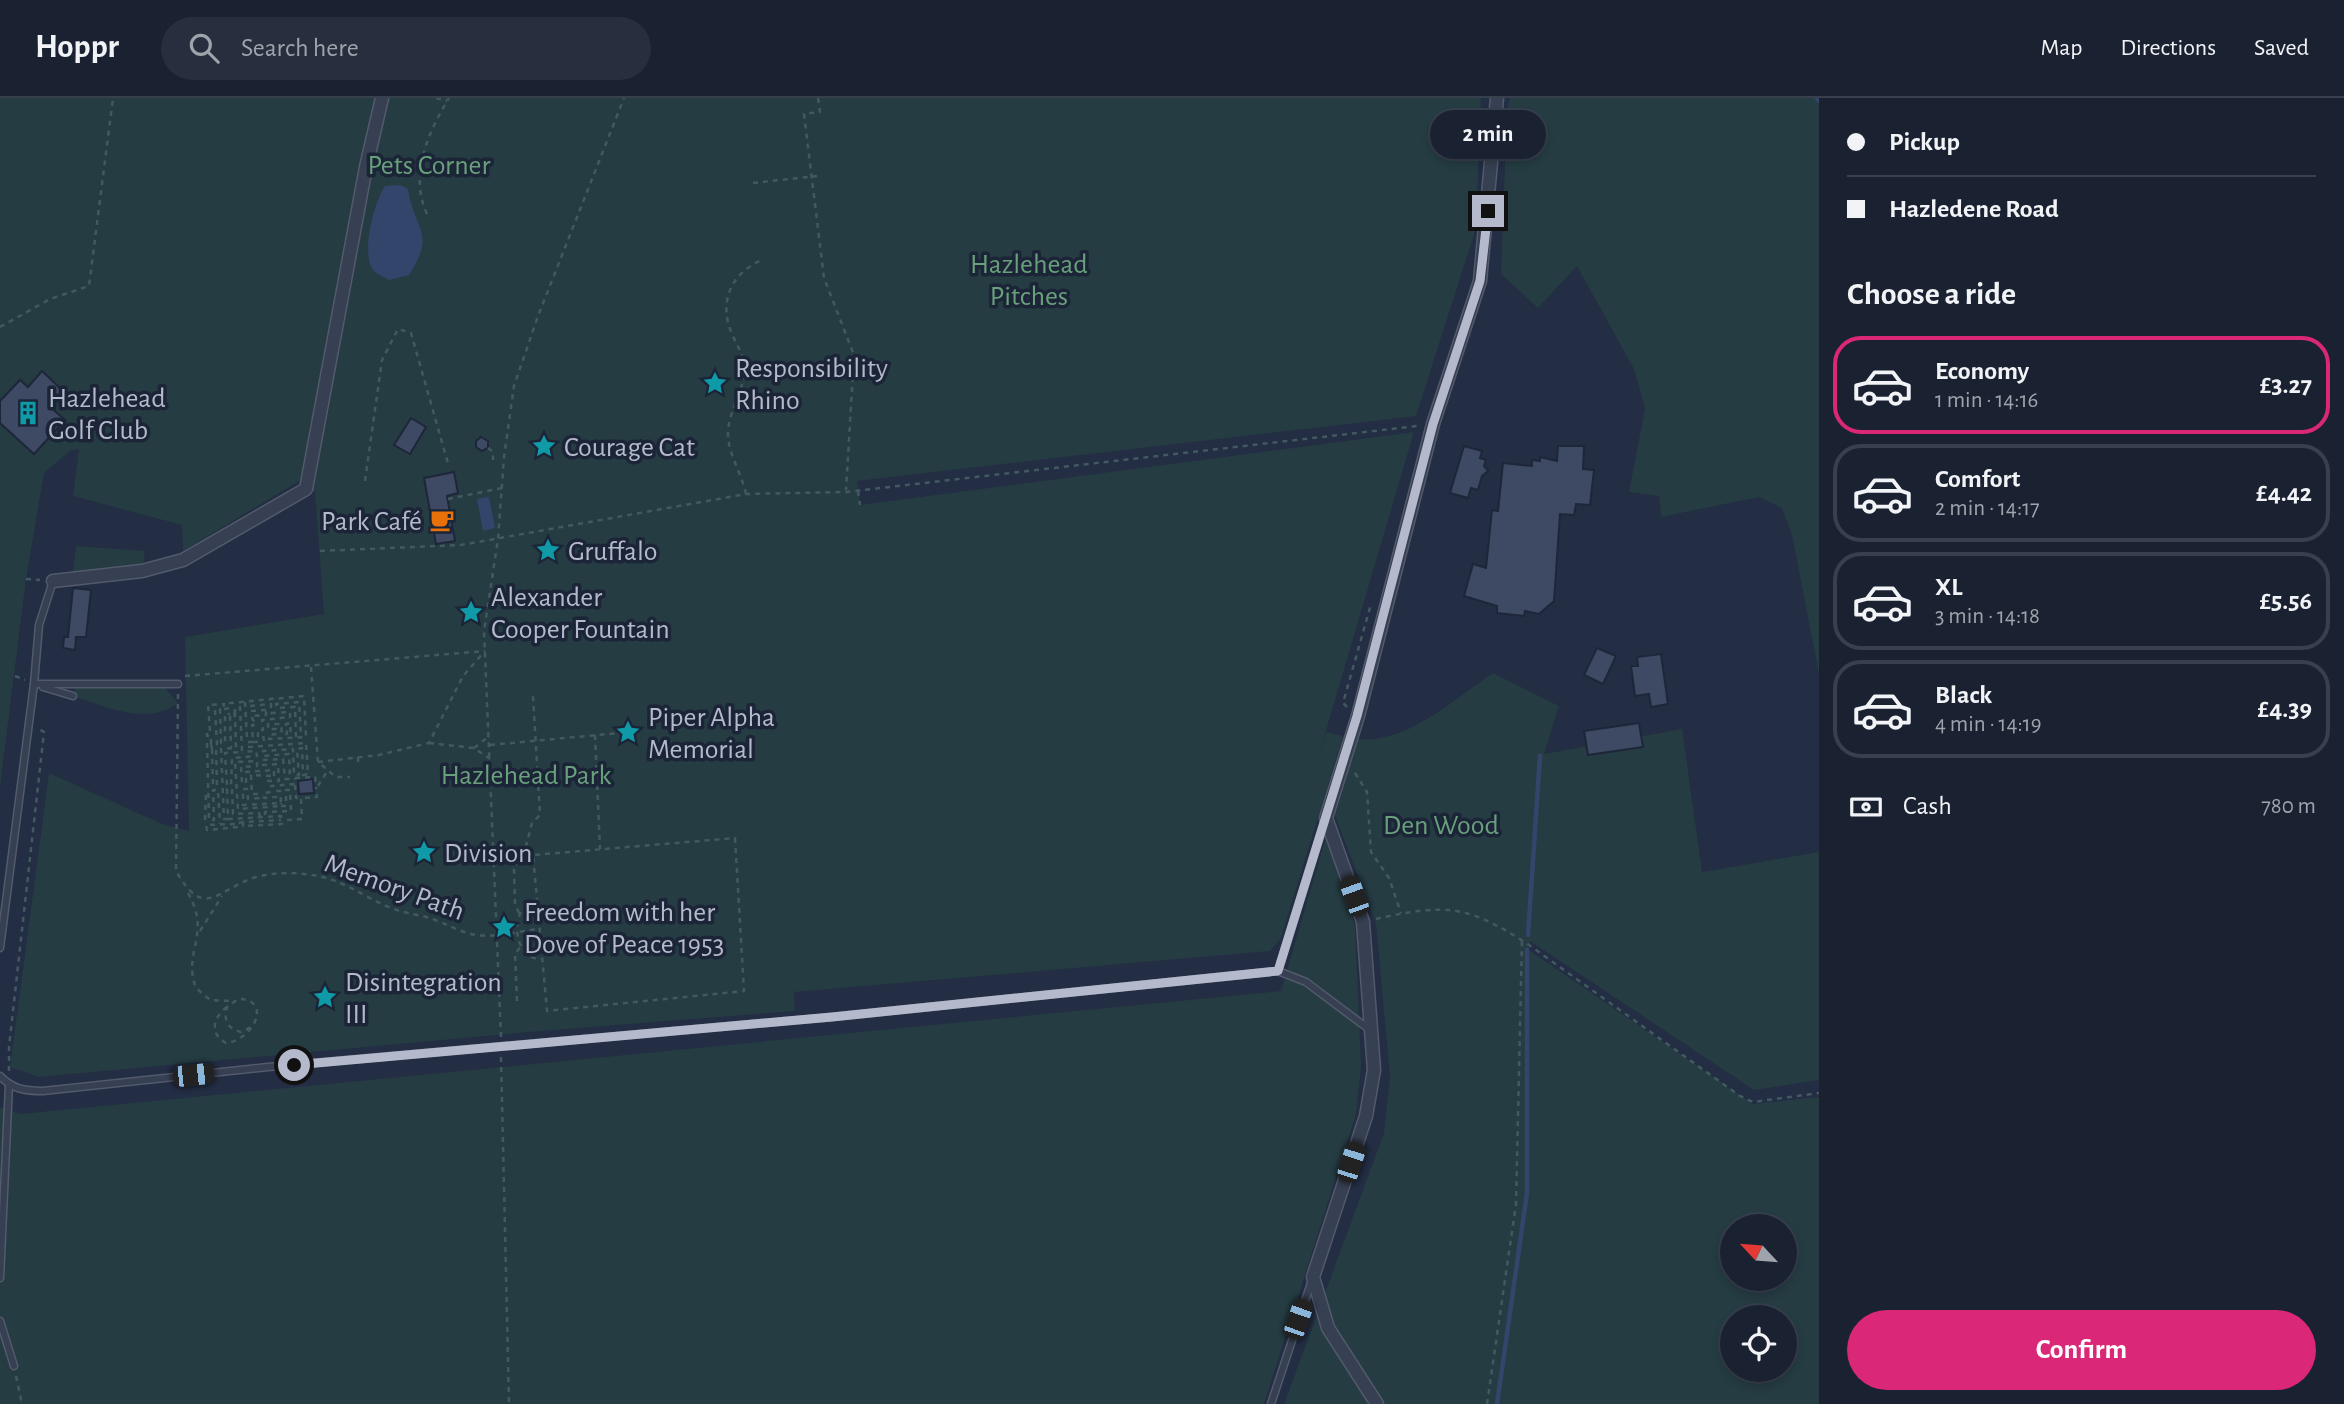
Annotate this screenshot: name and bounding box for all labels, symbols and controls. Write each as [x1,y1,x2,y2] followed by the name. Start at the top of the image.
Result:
[161,17,651,80] search box
[185,29,223,67] icon: search
[35,31,119,64] text: Hoppr
[241,35,359,61] text: Search here
[2040,36,2082,60] text: Map
[2120,36,2216,60] text: Directions
[2254,36,2309,60] text: Saved
[1430,109,1546,158] callout: 2 min
[1462,123,1514,146] text: 2 min
[1889,129,1960,155] text: Pickup
[367,152,491,180] park label: Pets Corner
[1472,195,1504,227] route end
[1889,196,2059,222] text: Hazledene Road
[970,251,1088,311] park label: Hazlehead Pitches
[1847,278,2016,310] text: Choose a ride
[1851,354,1914,417] icon: car
[735,355,888,415] place label: Responsibility Rhino
[1935,358,2029,384] text: Economy
[701,369,729,397] place icon: Responsibility Rhino
[2260,372,2312,398] text: £3.27
[48,385,166,445] place label: Hazlehead Golf Club
[1935,389,2038,412] text: 1 min · 14:16
[14,399,42,427] building icon: Hazlehead Golf Club
[530,432,558,460] place icon: Courage Cat
[564,434,695,462] place label: Courage Cat
[1851,462,1914,525] icon: car
[1935,466,2020,492] text: Comfort
[2256,480,2312,506] text: £4.42
[1935,497,2040,520] text: 2 min · 14:17
[428,506,456,534] cafe icon: Park Café
[321,508,422,536] place label: Park Café
[534,536,562,564] place icon: Gruffalo
[568,538,658,566] place label: Gruffalo
[1851,570,1914,633] icon: car
[1935,574,1962,600] text: XL
[491,584,670,644] place label: Alexander Cooper Fountain
[2259,588,2312,614] text: £5.56
[457,598,485,626] place icon: Alexander Cooper Fountain
[1935,605,2040,628] text: 3 min · 14:18
[1851,678,1914,741] icon: car
[1935,682,1992,708] text: Black
[2258,696,2312,722] text: £4.39
[648,704,775,764] place label: Piper Alpha Memorial
[1935,713,2042,736] text: 4 min · 14:19
[614,718,642,746] place icon: Piper Alpha Memorial
[441,762,612,790] park label: Hazlehead Park
[1847,788,1885,826] icon: cash
[1903,793,1952,819] text: Cash
[2261,795,2316,818] text: 780 m
[1383,812,1499,840] park label: Den Wood
[410,838,438,866] place icon: Division
[444,840,533,868] place label: Division
[321,850,468,926] street label: Memory Path
[1337,873,1372,919] car
[524,899,724,959] place label: Freedom with her Dove of Peace 1953
[490,913,518,941] place icon: Freedom with her Dove of Peace 1953
[345,969,502,1029] place label: Disintegration III
[311,983,339,1011] place icon: Disintegration III
[278,1049,310,1081] route start
[172,1062,215,1088] car
[1335,1139,1368,1185] car
[1720,1214,1797,1292] north arrow
[1720,1214,1797,1382] map controls
[1282,1296,1315,1342] car
[1720,1305,1797,1382] button: locate
[1847,1310,2316,1390] button: Confirm

